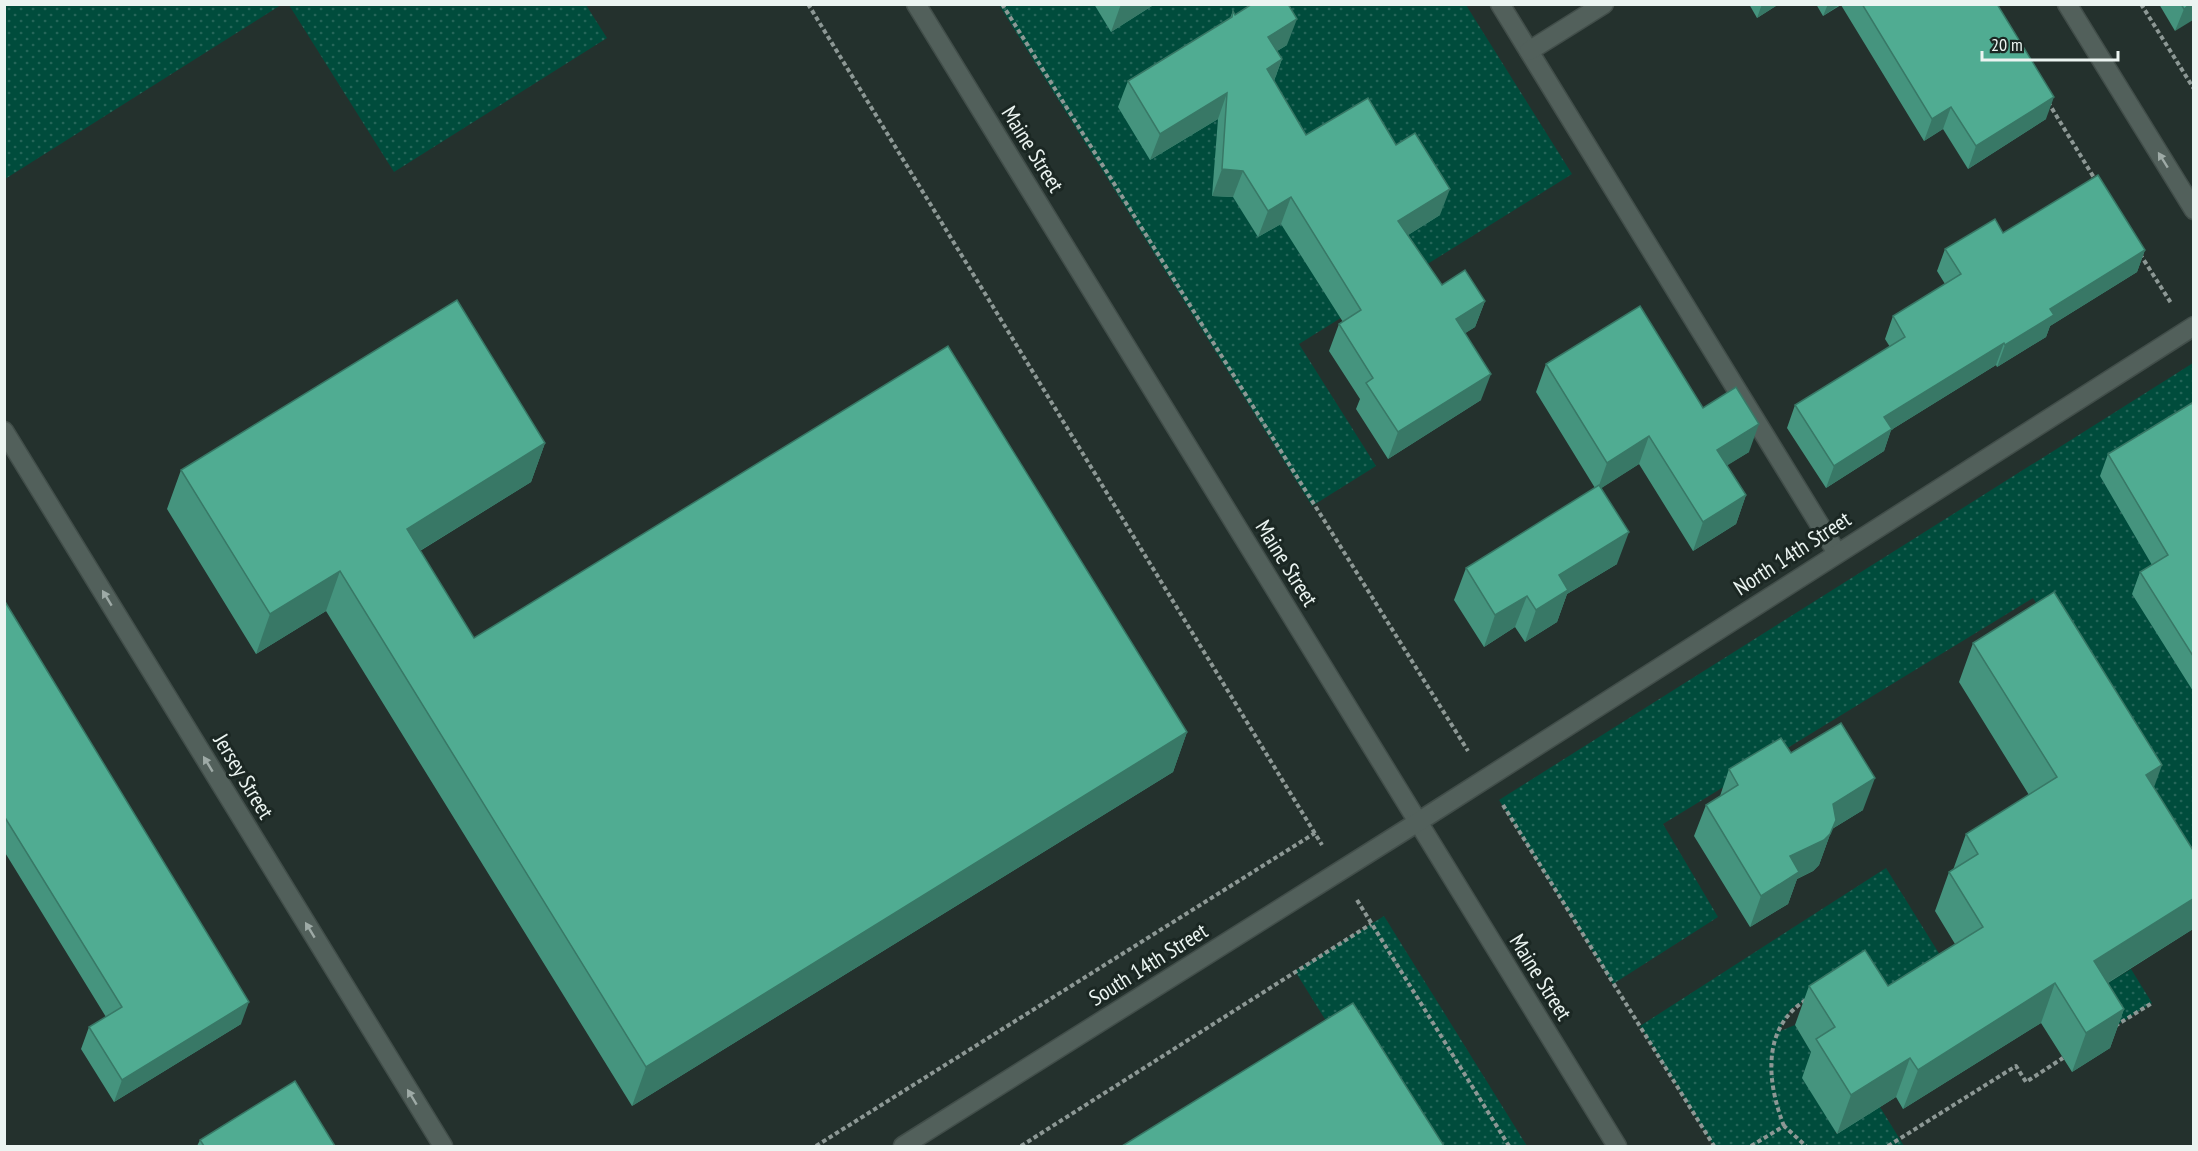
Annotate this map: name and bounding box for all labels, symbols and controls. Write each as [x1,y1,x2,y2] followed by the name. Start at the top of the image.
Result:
[1982,24,2118,62] scale bar
[1991,33,2023,56] text: 20 m
[996,101,1070,197] street label: Maine Street
[2157,152,2168,168] one-way arrow
[1728,505,1856,601] street label: North 14th Street
[1250,515,1324,611] street label: Maine Street
[101,590,112,606] one-way arrow
[207,727,280,824] street label: Jersey Street
[203,756,214,772] one-way arrow
[1084,916,1212,1012] street label: South 14th Street
[305,922,316,938] one-way arrow
[1504,929,1578,1025] street label: Maine Street
[407,1089,418,1105] one-way arrow

